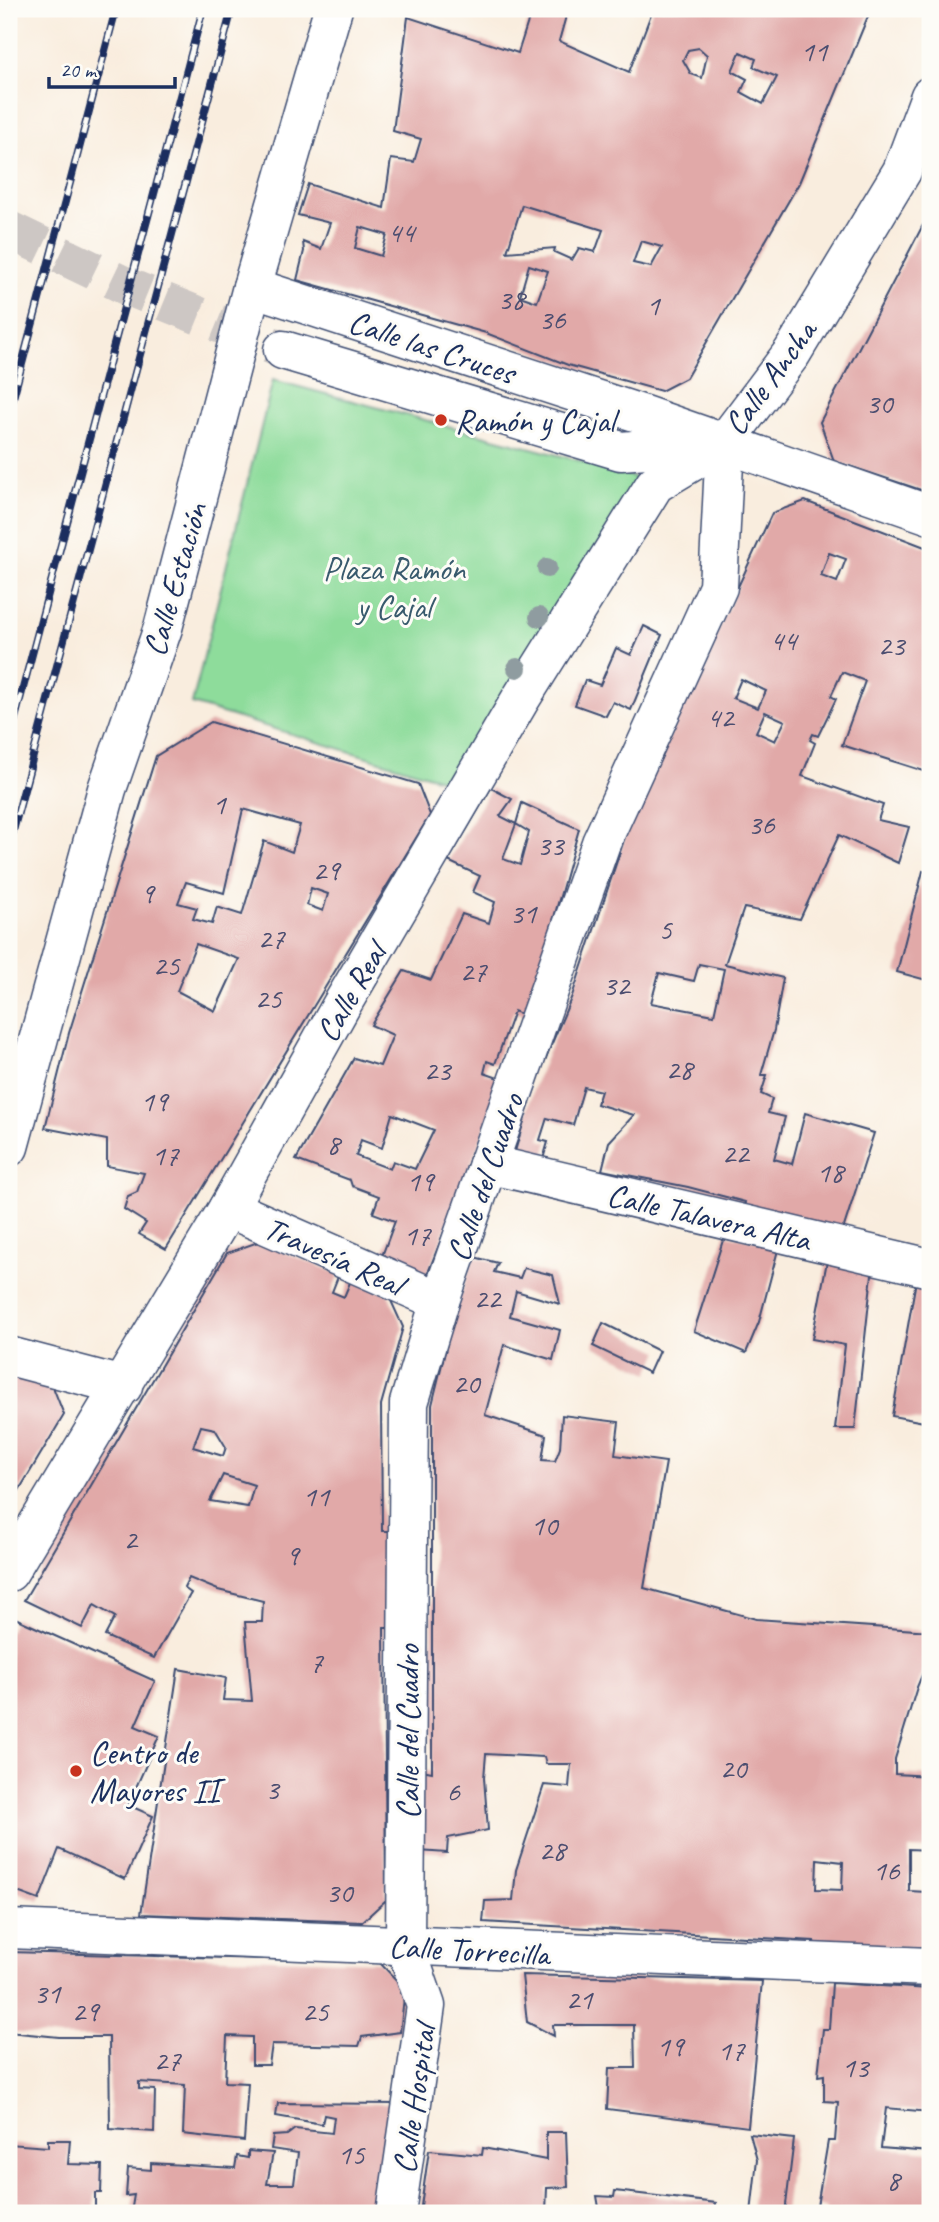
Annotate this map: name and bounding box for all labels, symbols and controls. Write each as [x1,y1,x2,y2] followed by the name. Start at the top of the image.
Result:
[801,32,829,70] house number: 11
[49,46,175,90] scale bar
[60,57,98,83] text: 20 m
[388,213,417,251] house number: 44
[498,280,527,318] house number: 38
[646,286,661,324] house number: 1
[343,300,523,394] street label: Calle las Cruces
[539,300,567,338] house number: 36
[714,310,827,443] street label: Calle Ancha
[866,384,895,422] house number: 30
[455,400,620,442] place label: Ramón y Cajal
[433,412,449,428] marker: Ramón y Cajal
[133,497,217,661] street label: Calle Estación
[323,548,466,628] park label: Plaza Ramón y Cajal
[770,621,799,659] house number: 44
[878,626,907,664] house number: 23
[707,698,736,736] house number: 42
[212,785,227,823] house number: 1
[748,805,776,843] house number: 36
[537,826,566,864] house number: 33
[313,851,342,889] house number: 29
[140,874,156,912] house number: 9
[510,894,538,932] house number: 31
[658,910,673,948] house number: 5
[258,919,286,957] house number: 27
[306,931,399,1049] street label: Calle Real
[153,946,181,984] house number: 25
[460,952,488,990] house number: 27
[603,966,632,1004] house number: 32
[255,979,283,1017] house number: 25
[666,1050,695,1088] house number: 28
[424,1051,453,1089] house number: 23
[141,1082,170,1120] house number: 19
[437,1087,534,1267] street label: Calle del Cuadro
[326,1125,342,1163] house number: 8
[722,1134,751,1172] house number: 22
[152,1136,180,1174] house number: 17
[817,1153,846,1191] house number: 18
[407,1162,436,1200] house number: 19
[603,1173,817,1261] street label: Calle Talavera Alta
[258,1207,414,1307] street label: Travesía Real
[404,1216,432,1254] house number: 17
[474,1279,503,1317] house number: 22
[453,1364,482,1402] house number: 20
[303,1477,331,1515] house number: 11
[531,1506,560,1544] house number: 10
[123,1520,139,1558] house number: 2
[285,1536,301,1574] house number: 9
[309,1643,324,1681] house number: 7
[387,1643,429,1819] street label: Calle del Cuadro
[90,1732,226,1812] place label: Centro de Mayores II
[720,1749,749,1787] house number: 20
[68,1763,84,1779] marker: Centro de Mayores II
[265,1770,281,1808] house number: 3
[446,1772,461,1810] house number: 6
[539,1831,568,1869] house number: 28
[873,1851,901,1889] house number: 16
[326,1873,355,1911] house number: 30
[388,1925,553,1975] street label: Calle Torrecilla
[34,1974,62,2012] house number: 31
[566,1980,594,2018] house number: 21
[72,1992,101,2030] house number: 29
[302,1992,330,2030] house number: 25
[383,2017,446,2176] street label: Calle Hospital
[657,2027,686,2065] house number: 19
[718,2031,746,2069] house number: 17
[154,2041,182,2079] house number: 27
[842,2048,871,2086] house number: 13
[338,2135,366,2173] house number: 15
[886,2161,902,2199] house number: 8

